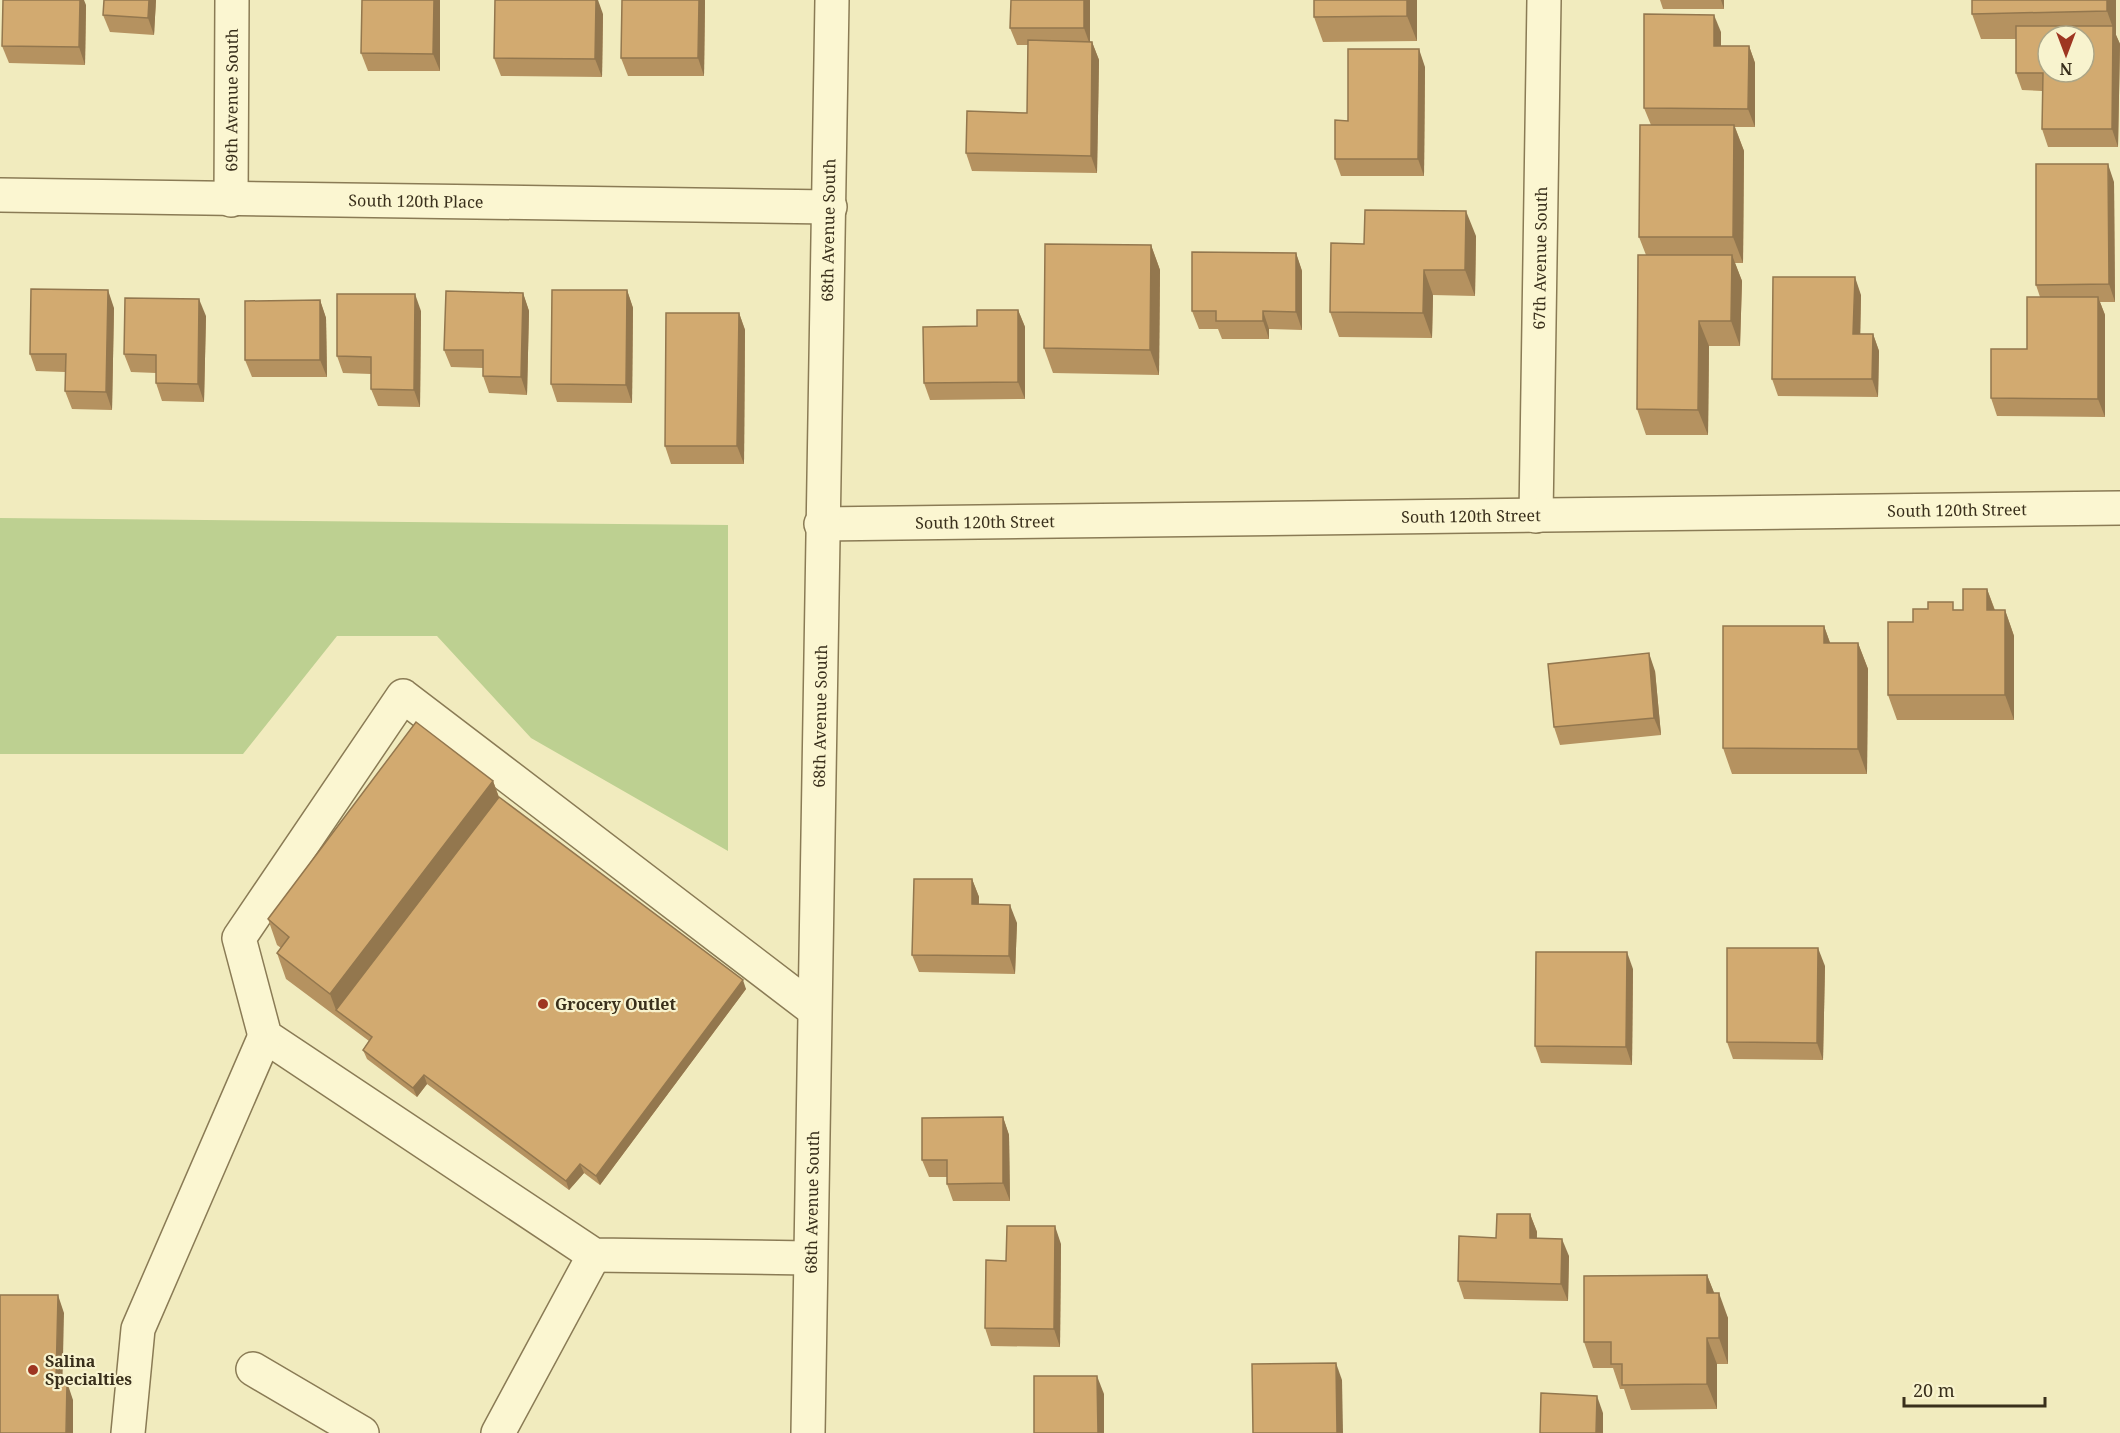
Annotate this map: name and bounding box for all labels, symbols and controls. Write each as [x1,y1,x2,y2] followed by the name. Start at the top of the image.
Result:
[2036,24,2096,84] north arrow
[220,28,243,172] street label: 69th Avenue South
[2059,58,2072,80] text: N
[816,158,840,302] street label: 68th Avenue South
[1528,186,1552,330] street label: 67th Avenue South
[348,189,484,213] street label: South 120th Place
[1887,498,2027,522] street label: South 120th Street
[1401,504,1541,528] street label: South 120th Street
[915,510,1055,534] street label: South 120th Street
[808,644,832,788] street label: 68th Avenue South
[555,993,676,1015] place label: Grocery Outlet
[536,997,550,1011] marker: Grocery Outlet
[800,1130,824,1274] street label: 68th Avenue South
[45,1350,132,1390] place label: Salina Specialties
[26,1363,40,1377] marker: Salina Specialties
[1904,1370,2045,1408] scale bar
[1913,1378,1955,1402] text: 20 m

